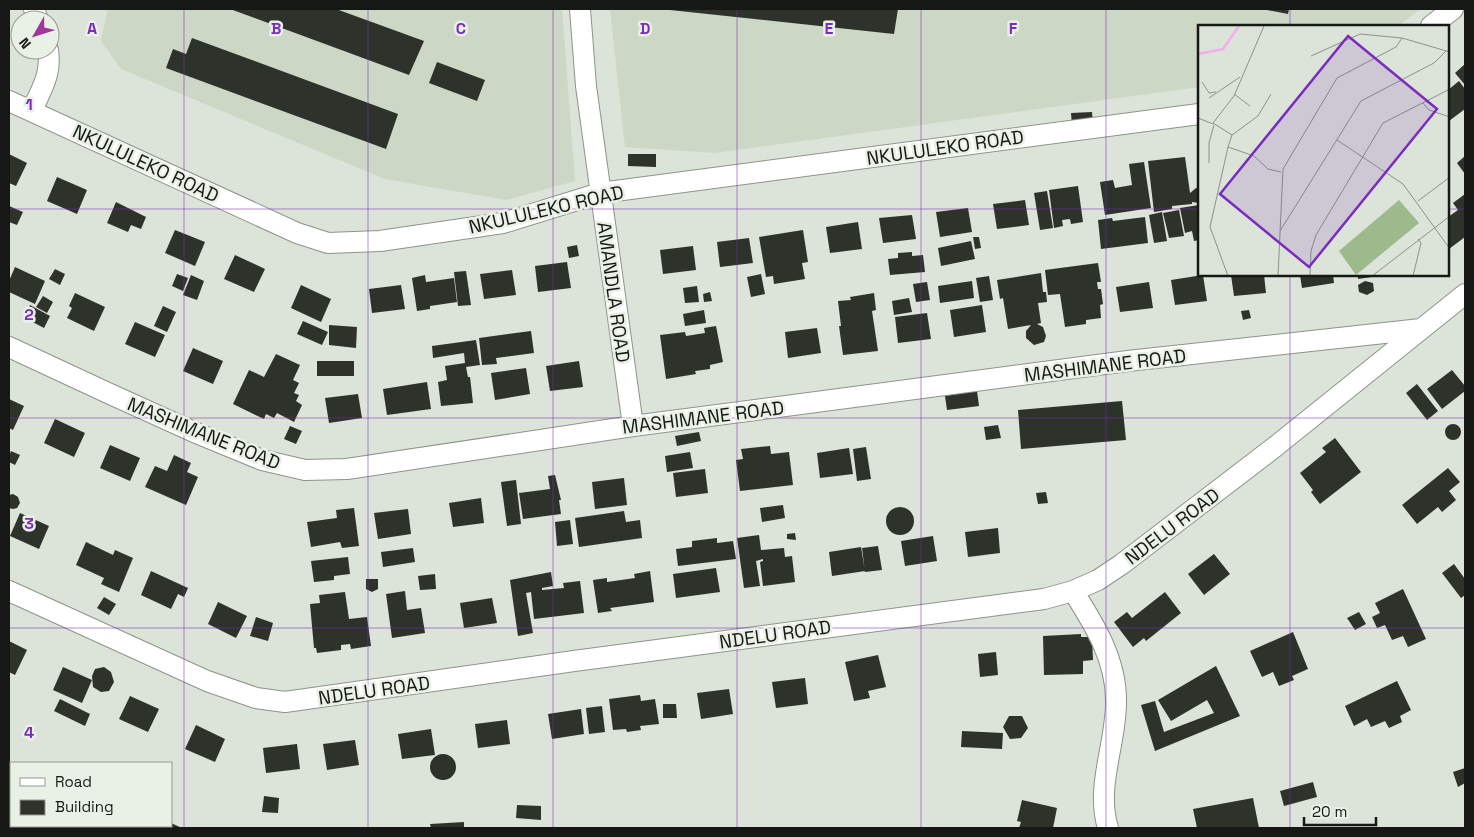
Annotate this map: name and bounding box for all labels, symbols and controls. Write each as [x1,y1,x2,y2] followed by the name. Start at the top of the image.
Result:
[10,10,60,60] north arrow
[87,18,97,39] text: A
[271,18,281,39] text: B
[456,18,466,39] text: C
[640,18,650,39] text: D
[825,18,834,39] text: E
[1009,18,1018,39] text: F
[1198,25,1449,276] inset map
[15,34,35,52] text: N
[25,94,33,115] text: 1
[69,119,223,208] street label: NKULULEKO ROAD
[865,124,1025,171] street label: NKULULEKO ROAD
[466,179,626,239] street label: NKULULEKO ROAD
[591,220,636,364] street label: AMANDLA ROAD
[24,304,34,325] text: 2
[1023,343,1187,388] street label: MASHIMANE ROAD
[124,391,284,476] street label: MASHIMANE ROAD
[621,395,785,440] street label: MASHIMANE ROAD
[1120,483,1225,570] street label: NDELU ROAD
[24,513,34,534] text: 3
[718,614,833,655] street label: NDELU ROAD
[317,670,432,711] street label: NDELU ROAD
[24,722,34,743] text: 4
[10,762,172,827] legend
[55,772,92,791] text: Road
[1304,794,1376,826] scale bar
[55,797,114,816] text: Building
[1312,802,1347,821] text: 20 m

